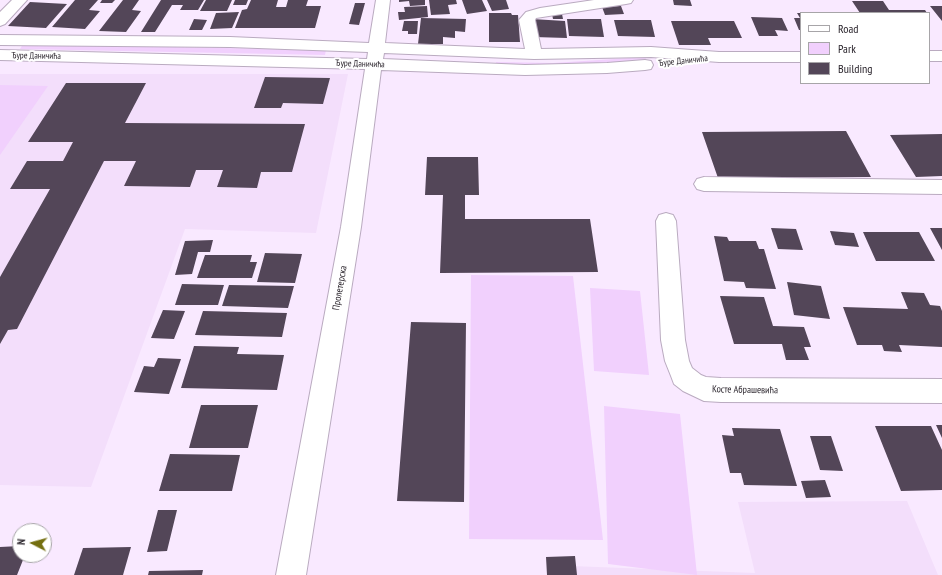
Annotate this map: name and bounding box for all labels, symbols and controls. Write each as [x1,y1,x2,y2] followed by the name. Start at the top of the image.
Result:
[800,12,930,84] legend
[838,21,858,36] text: Road
[838,41,856,56] text: Park
[11,50,61,62] street label: Ђуре Даничића
[658,53,708,69] street label: Ђуре Даничића
[335,58,385,70] street label: Ђуре Даничића
[838,61,873,76] text: Building
[330,265,350,311] street label: Пролетерска
[712,383,778,397] street label: Косте Абрашевића
[12,523,52,563] north arrow
[14,538,28,546] text: N

